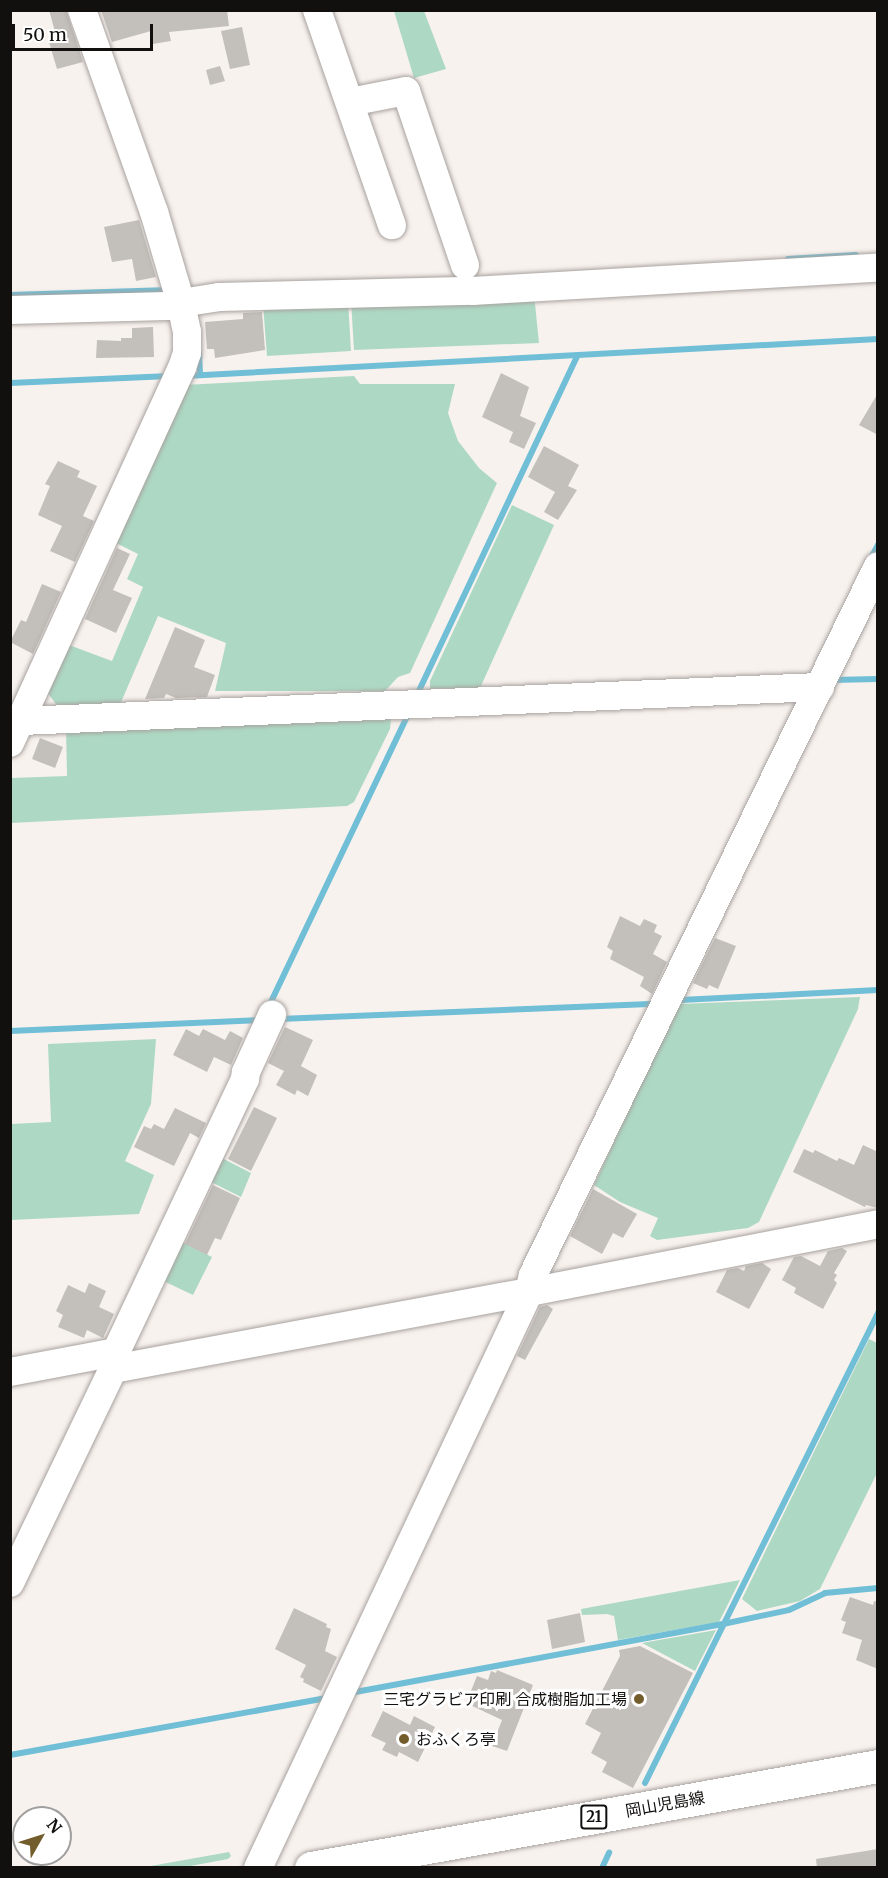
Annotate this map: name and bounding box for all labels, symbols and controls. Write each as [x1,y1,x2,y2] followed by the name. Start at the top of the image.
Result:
[15,12,156,50] scale bar
[23,23,67,46] text: 50 m
[383,1689,627,1709] place label: 三宅グラビア印刷 合成樹脂加工場
[632,1692,646,1706] marker: 三宅グラビア印刷 合成樹脂加工場
[416,1729,496,1749] place label: おふくろ亭
[397,1732,411,1746] marker: おふくろ亭
[624,1788,706,1820] street label: 岡山児島線
[579,1805,609,1829] road number: 21
[12,1806,72,1866] north arrow
[43,1815,66,1837] text: N

